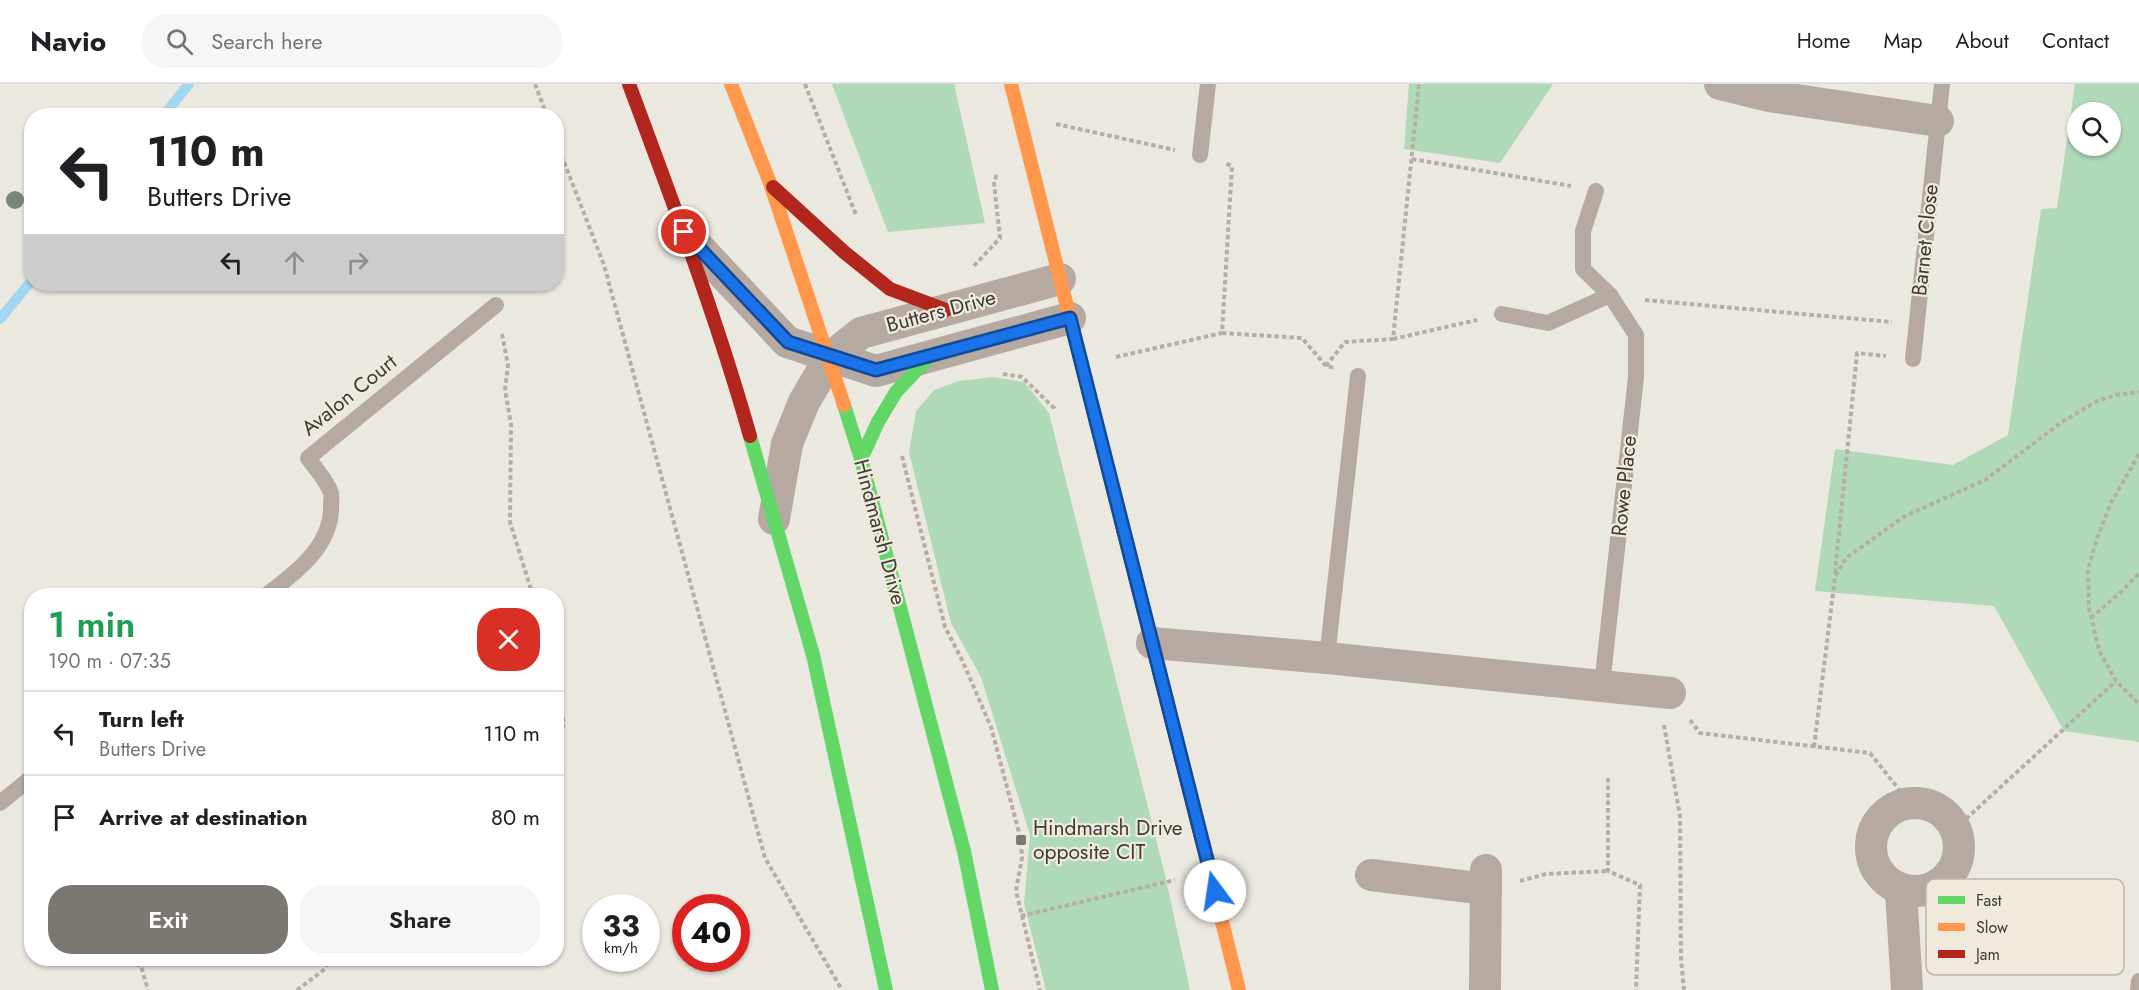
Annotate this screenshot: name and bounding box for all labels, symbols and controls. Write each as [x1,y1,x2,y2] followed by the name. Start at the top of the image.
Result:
[142,14,562,68] search box
[30,21,106,62] text: Navio
[163,25,196,58] icon: search
[211,25,322,57] text: Search here
[1797,26,1850,56] text: Home
[1883,26,1923,56] text: Map
[1956,26,2009,56] text: About
[2042,26,2109,56] text: Contact
[2067,102,2121,156] map controls
[2067,102,2121,156] button: search
[147,121,265,182] text: 110 m
[48,132,126,210] icon: left
[147,177,291,216] text: Butters Drive
[1904,182,1946,297] street label: Barnet Close
[658,206,709,257] pin
[667,215,700,248] icon: arrive
[215,246,248,279] icon: left
[278,246,311,279] icon: ahead
[341,246,374,279] icon: right
[883,282,999,340] street label: Butters Drive
[295,347,403,443] street label: Avalon Court
[1604,434,1644,538] street label: Rowe Place
[846,456,914,608] street label: Hindmarsh Drive
[48,598,135,650] text: 1 min
[477,608,540,671] button: close
[48,647,171,676] text: 190 m · 07:35
[99,703,184,735] text: Turn left
[48,717,81,750] icon: left
[483,717,540,749] text: 110 m
[99,735,206,764] text: Butters Drive
[48,801,81,834] icon: arrive
[99,801,308,833] text: Arrive at destination
[491,801,540,833] text: 80 m
[1033,813,1183,867] place label: Hindmarsh Drive opposite CIT
[1014,833,1028,847] marker: Hindmarsh Drive opposite CIT
[1183,859,1247,923] position arrow
[1926,879,2124,975] legend
[48,885,288,954] button: Exit
[300,885,540,954] button: Share
[1976,889,2002,912] text: Fast
[672,894,750,972] speed limit sign: 40
[602,904,640,947] text: 33
[1976,916,2008,939] text: Slow
[604,937,638,959] text: km/h
[1974,943,2000,966] text: Jam

